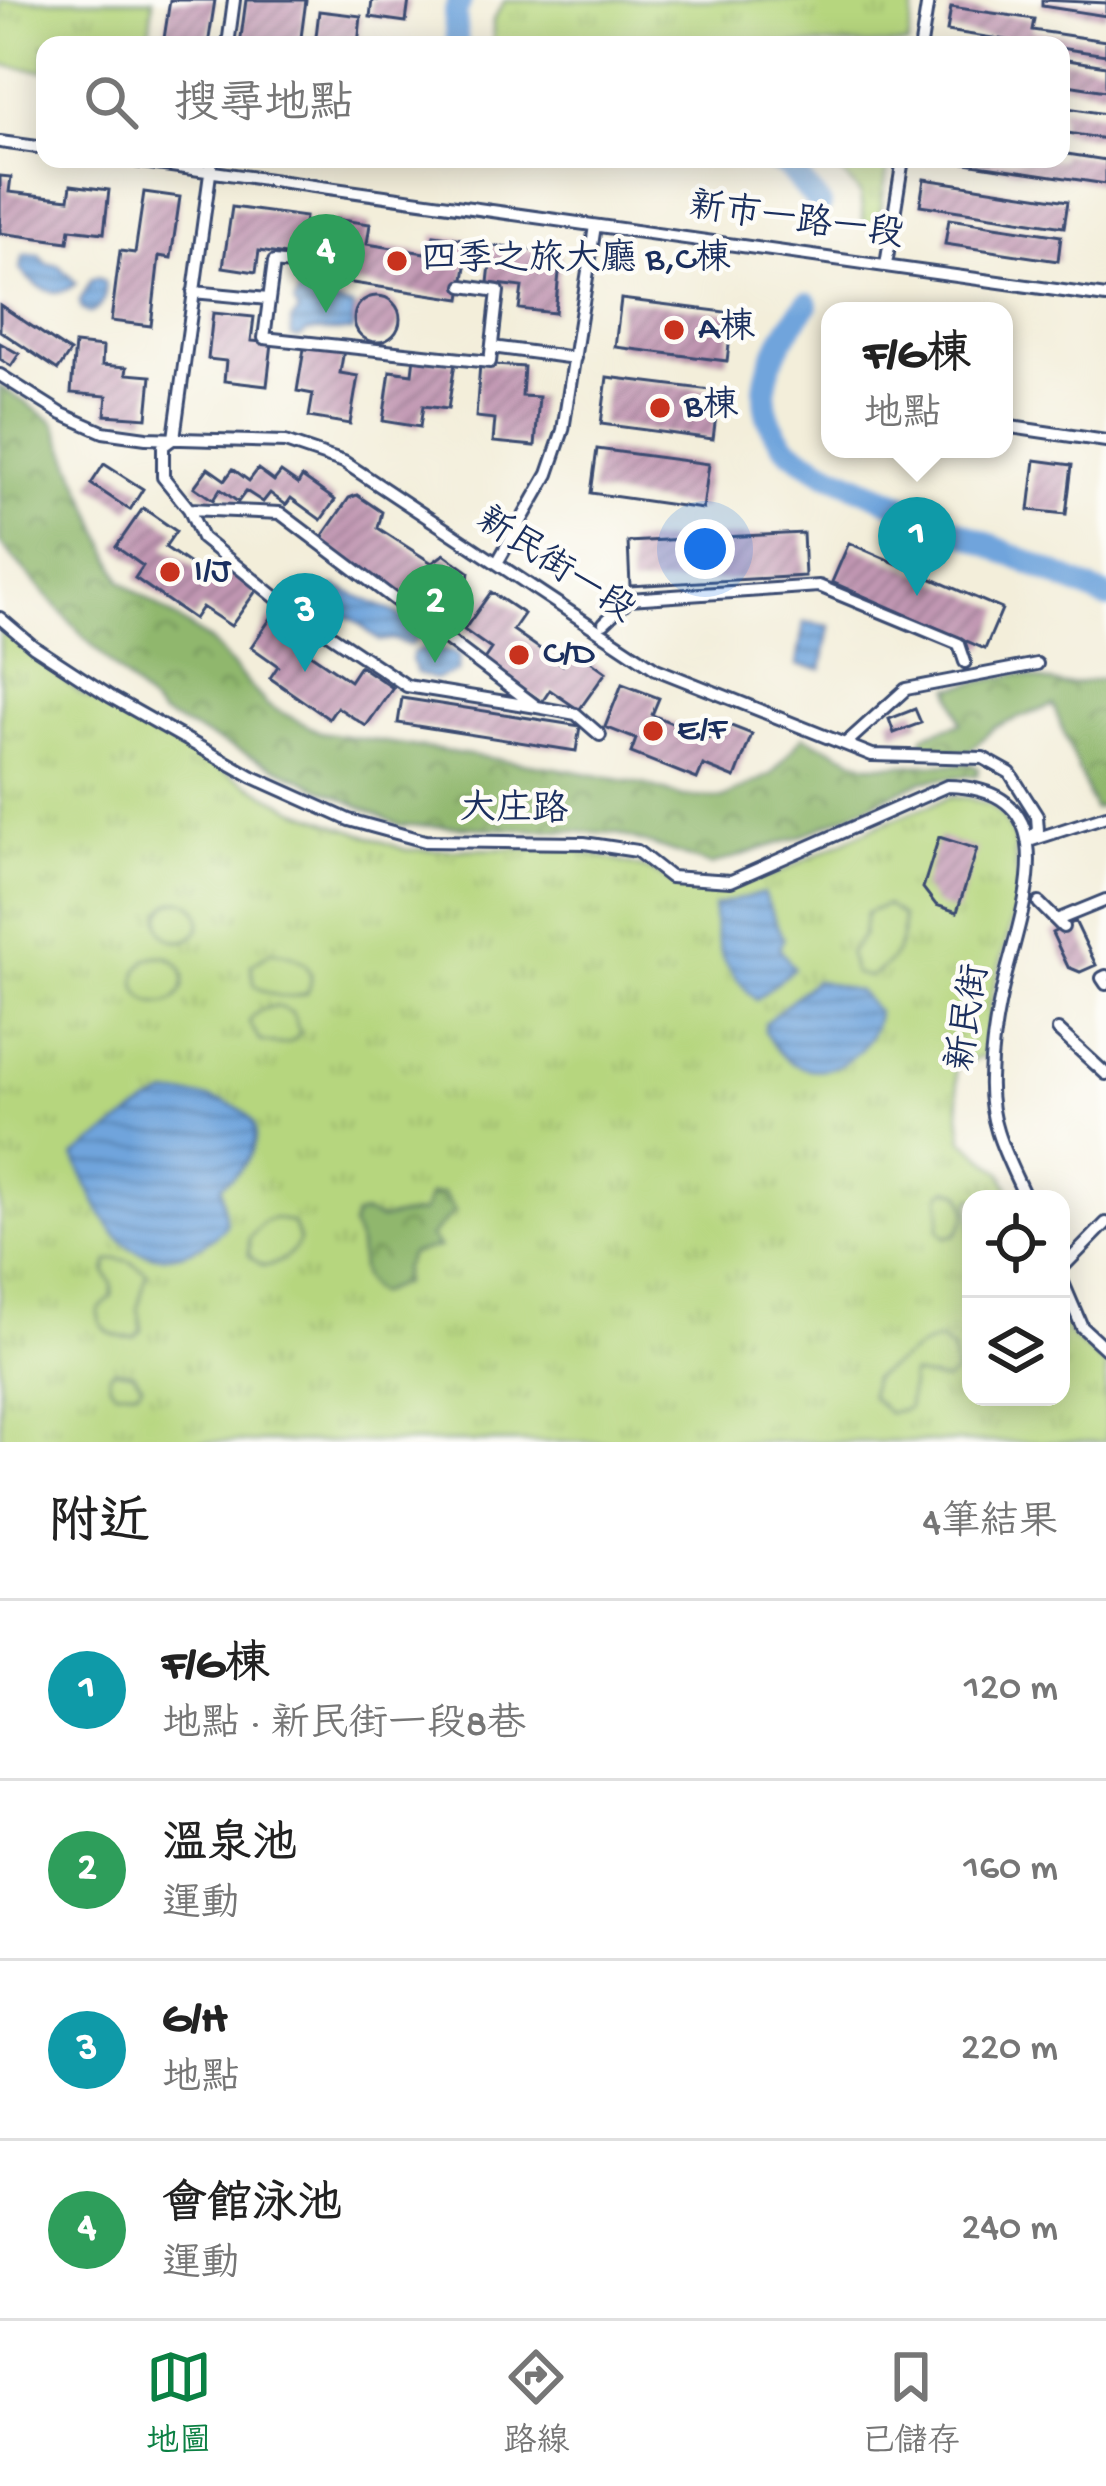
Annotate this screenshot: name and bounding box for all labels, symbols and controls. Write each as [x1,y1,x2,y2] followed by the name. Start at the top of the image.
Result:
[36,36,1070,168] search box
[78,69,144,135] icon: search
[174,81,354,134] text: 搜尋地點
[686,185,906,259] street label: 新市一路一段
[287,214,365,313] pin: 4
[421,238,731,283] place label: 四季之旅大廳 B,C棟
[384,248,410,274] marker: 四季之旅大廳 B,C棟
[821,302,1013,458] popup
[698,307,755,352] place label: A棟
[661,317,687,343] marker: A棟
[863,331,971,384] text: F/G棟
[683,385,738,430] place label: B棟
[863,394,941,440] text: 地點
[647,395,673,421] marker: B棟
[878,497,956,596] pin: 1
[467,499,642,634] street label: 新民街一段
[675,519,735,579] your location
[194,551,232,594] place label: I/J
[157,559,183,585] marker: I/J
[396,564,474,663] pin: 2
[266,573,344,672] pin: 3
[543,634,595,677] place label: C/D
[506,642,532,668] marker: C/D
[677,710,728,753] place label: E/F
[640,718,666,744] marker: E/F
[460,788,568,834] street label: 大庄路
[940,961,1001,1075] street label: 新民街
[962,1190,1070,1406] map controls
[962,1190,1070,1298] button: locate
[962,1298,1070,1406] button: layers
[48,1497,150,1557] text: 附近
[923,1502,1058,1548] text: 4筆結果
[162,1641,269,1694] text: F/G棟
[79,1667,95,1713] text: 1
[964,1667,1058,1713] text: 120 m
[162,1704,526,1750] text: 地點 · 新民街一段8巷
[162,1821,297,1874] text: 溫泉池
[77,1847,97,1893] text: 2
[963,1847,1058,1893] text: 160 m
[162,1884,240,1930] text: 運動
[162,1995,227,2048] text: G/H
[77,2027,97,2073] text: 3
[961,2027,1058,2073] text: 220 m
[162,2058,240,2104] text: 地點
[162,2181,342,2234] text: 會館泳池
[78,2207,96,2253] text: 4
[961,2207,1058,2253] text: 240 m
[162,2244,240,2290] text: 運動
[146,2344,212,2463] tab: 地圖
[503,2344,569,2463] tab: 路線
[861,2344,960,2463] tab: 已儲存

